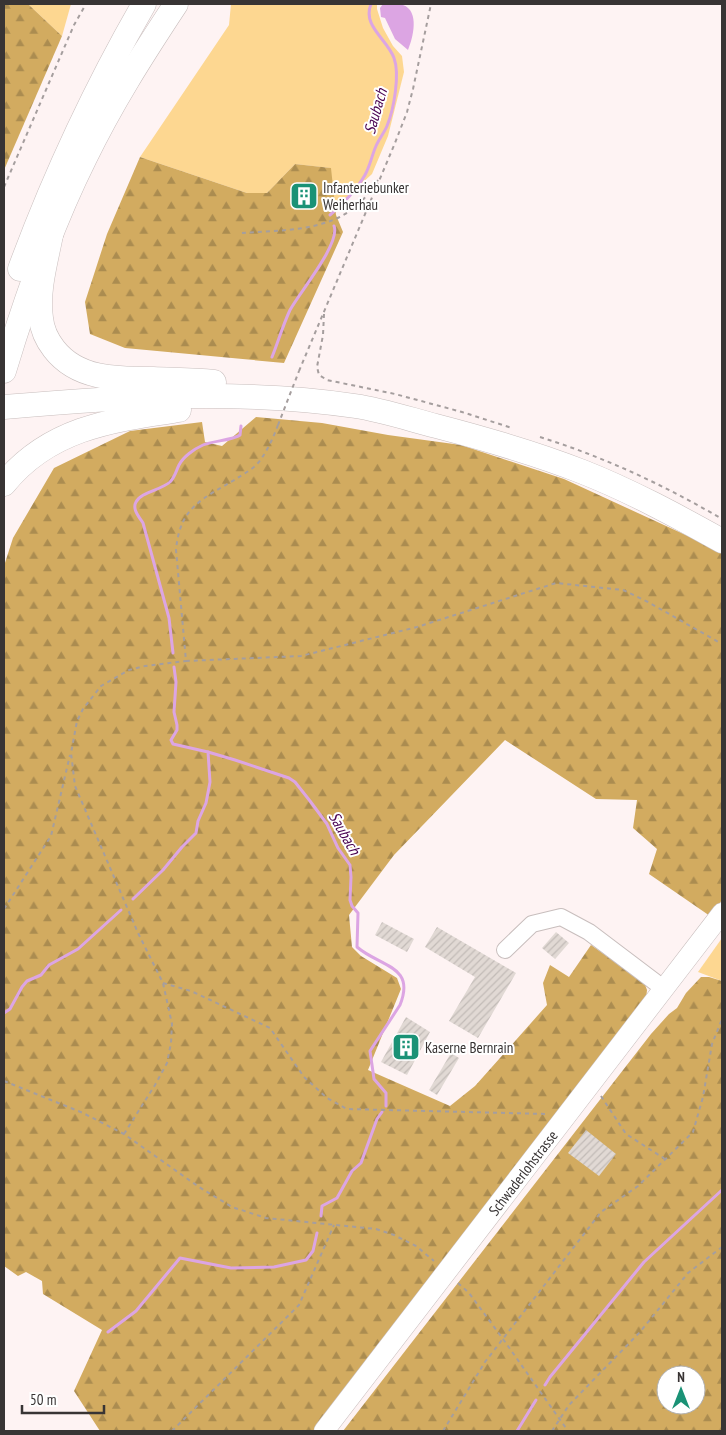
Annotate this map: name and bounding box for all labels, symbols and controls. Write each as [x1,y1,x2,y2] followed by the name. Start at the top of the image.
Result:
[359,85,391,136] water label: Saubach
[323,178,410,214] place label: Infanteriebunker Weiherhau
[289,181,319,211] building icon: Infanteriebunker Weiherhau
[325,808,366,859] water label: Saubach
[391,1032,421,1062] building icon: Kaserne Bernrain
[425,1038,513,1057] place label: Kaserne Bernrain
[484,1126,561,1219] street label: Schwaderlohstrasse
[656,1365,706,1415] north arrow
[677,1368,685,1386] text: N
[22,1382,105,1414] scale bar
[30,1390,56,1409] text: 50 m

